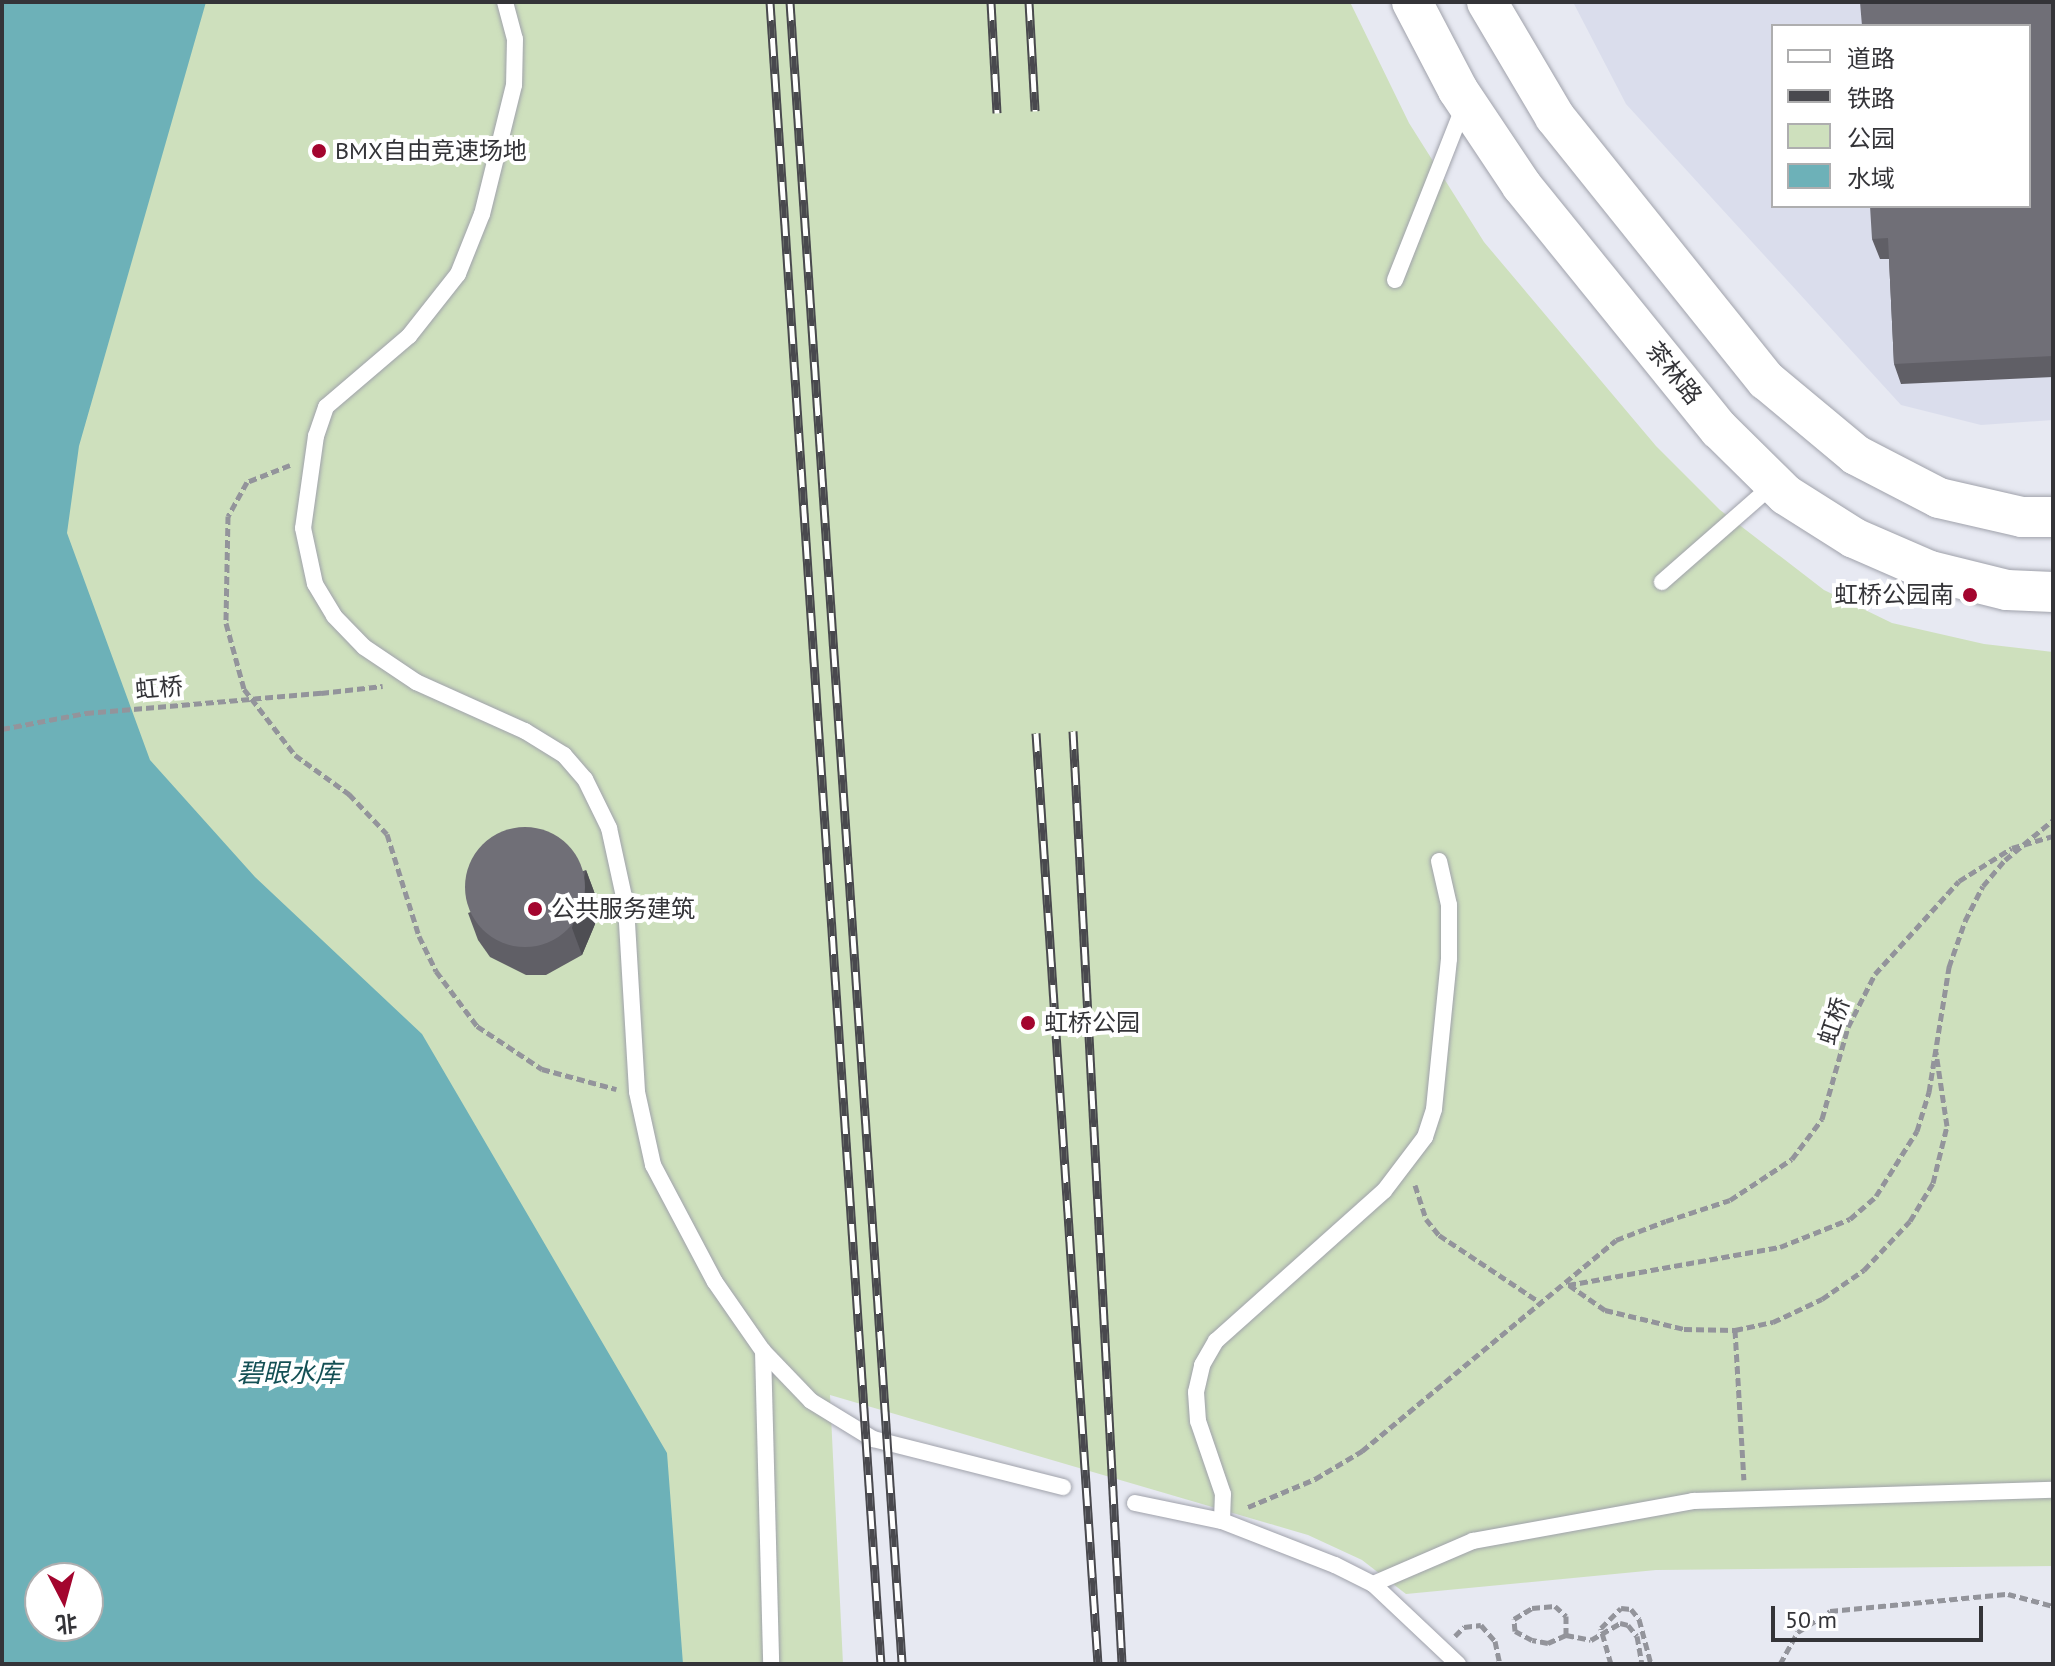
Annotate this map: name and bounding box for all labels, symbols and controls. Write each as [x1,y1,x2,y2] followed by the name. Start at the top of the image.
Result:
[1771,24,2031,208] legend
[1847,43,1895,74] text: 道路
[1847,83,1895,114] text: 铁路
[1847,123,1895,154] text: 公园
[335,137,527,165] place label: BMX自由竞速场地
[310,142,328,160] marker: BMX自由竞速场地
[1847,163,1895,194] text: 水域
[1640,336,1708,410] street label: 茶林路
[1834,581,1954,609] place label: 虹桥公园南
[1961,586,1979,604] marker: 虹桥公园南
[134,672,184,704] street label: 虹桥
[551,895,695,923] place label: 公共服务建筑
[526,900,544,918] marker: 公共服务建筑
[1813,994,1855,1048] street label: 虹桥
[1044,1009,1140,1037] place label: 虹桥公园
[1019,1014,1037,1032] marker: 虹桥公园
[237,1357,341,1389] water label: 碧眼水库
[24,1562,104,1642] north arrow
[1775,1590,1987,1640] scale bar
[1785,1604,1837,1635] text: 50 m
[54,1609,79,1639] text: 北

